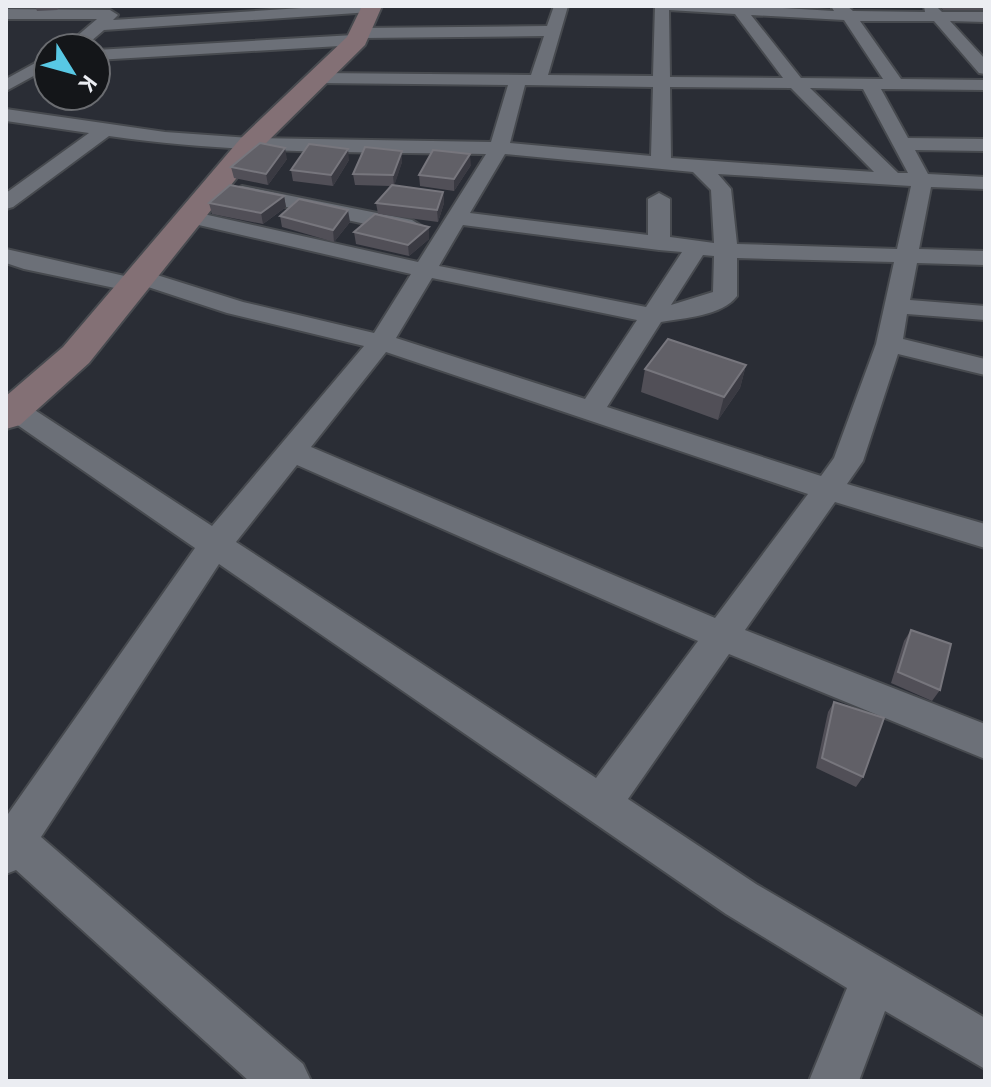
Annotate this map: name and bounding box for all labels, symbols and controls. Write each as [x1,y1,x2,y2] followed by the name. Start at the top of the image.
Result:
[32,32,112,112] north arrow
[72,70,103,98] text: K

